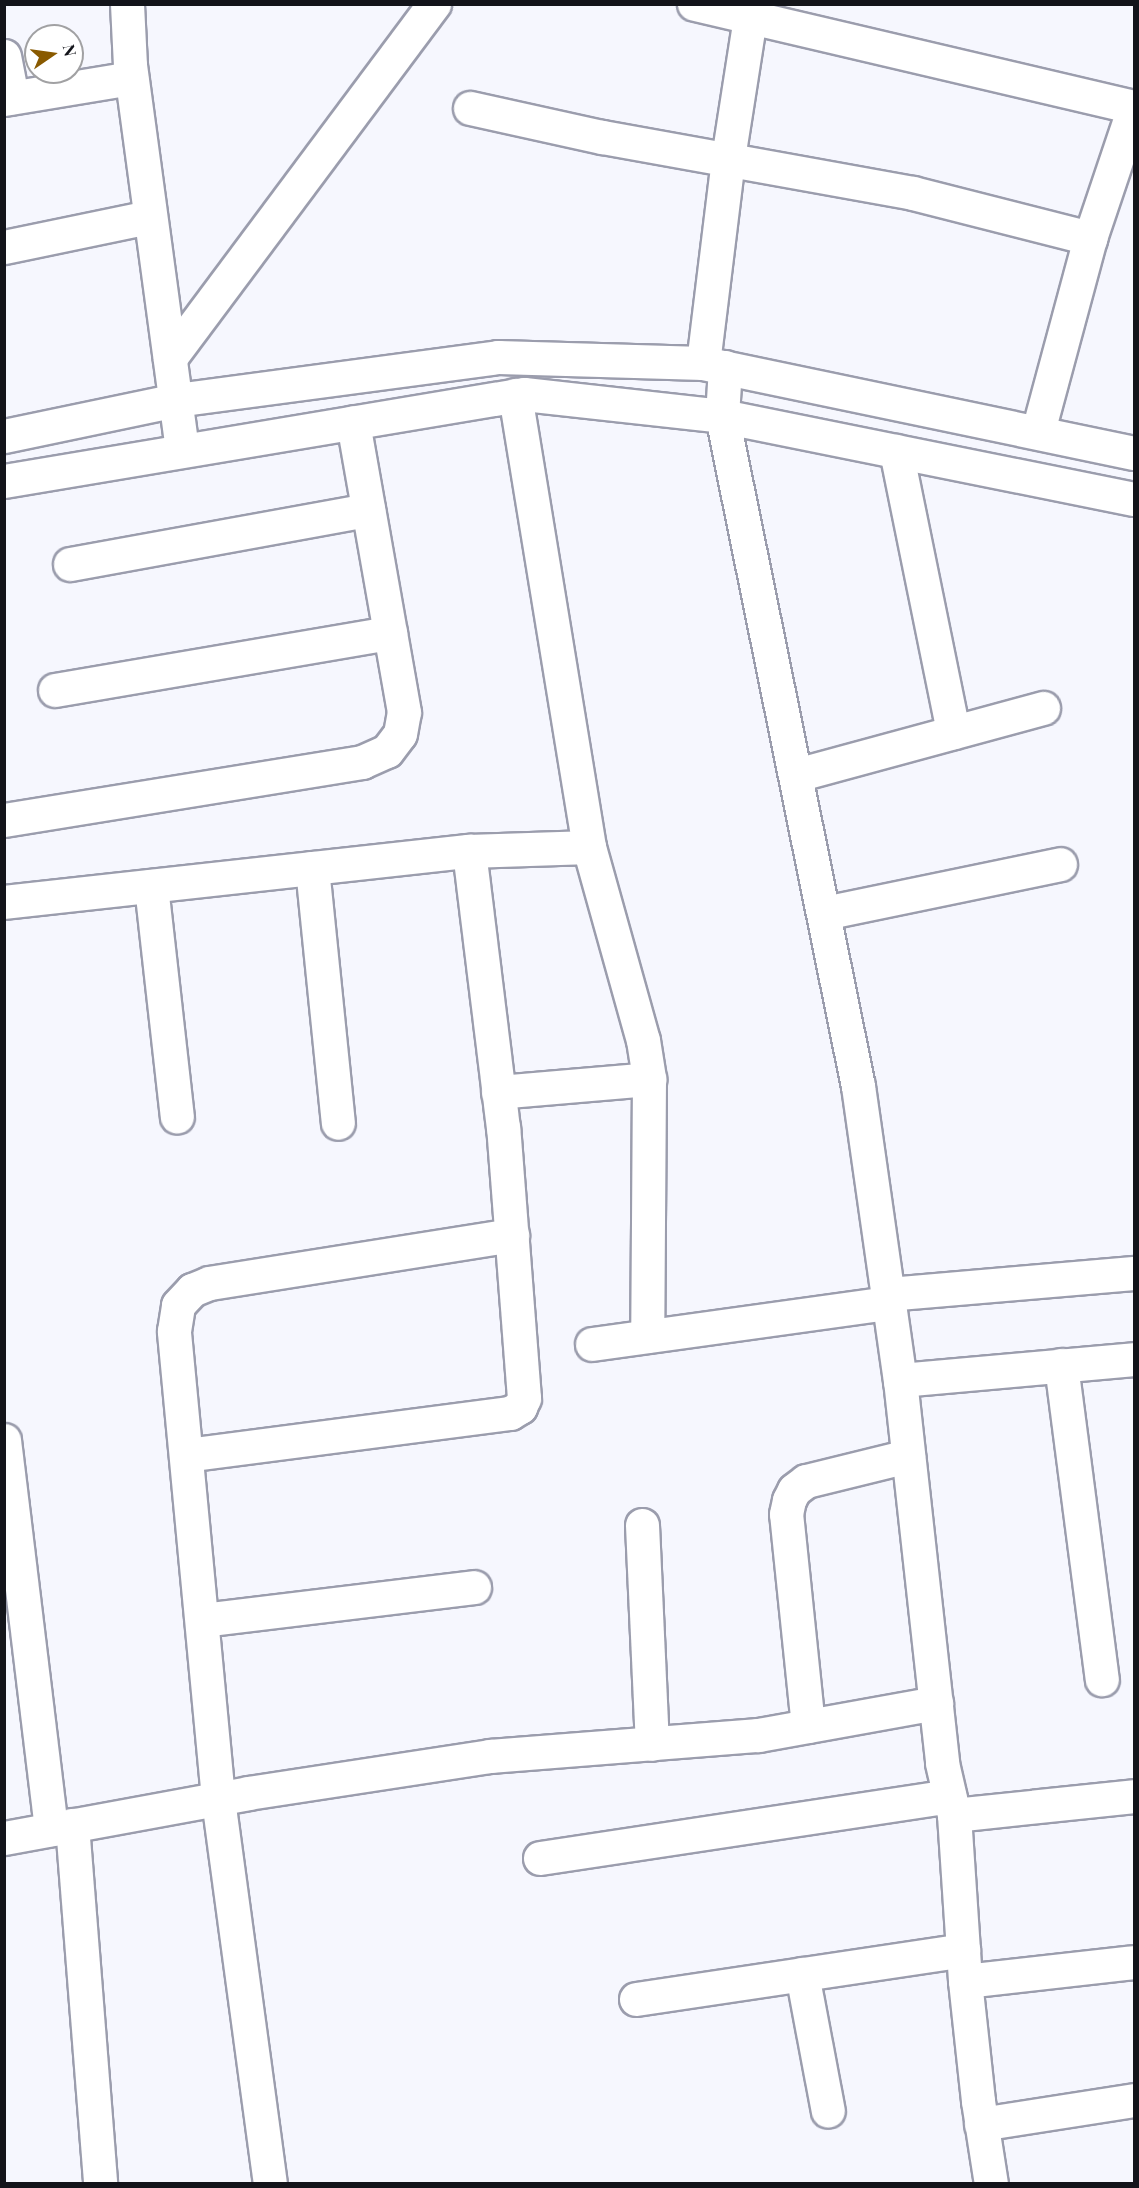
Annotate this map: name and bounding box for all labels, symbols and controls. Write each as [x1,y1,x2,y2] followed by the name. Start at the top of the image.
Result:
[24,24,84,84] north arrow
[59,42,82,58] text: N

